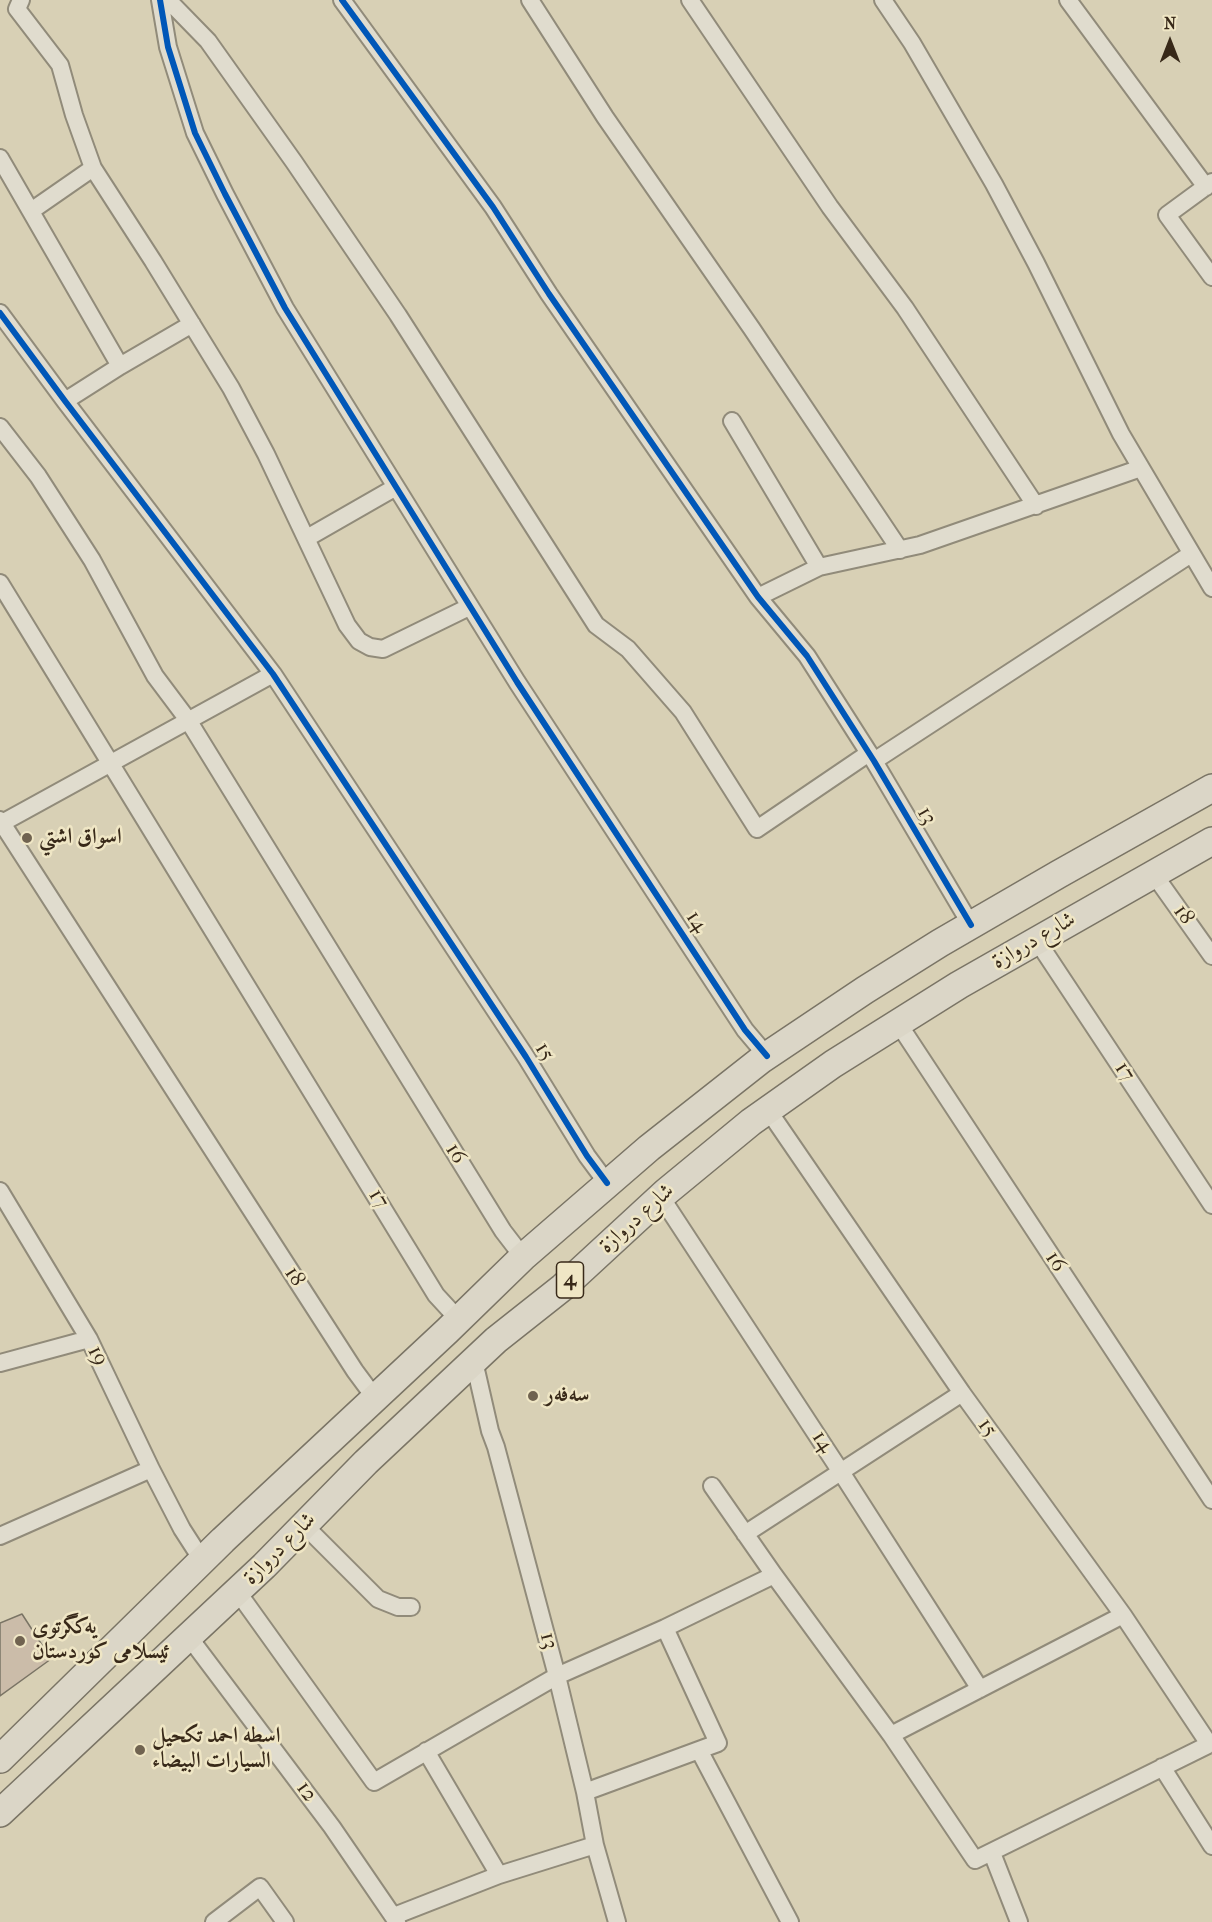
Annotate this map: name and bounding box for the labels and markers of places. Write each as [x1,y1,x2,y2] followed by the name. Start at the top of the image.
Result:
[39,825,122,851] place label: اسواق اشتي
[20,831,34,845] marker: اسواق اشتي
[545,1383,589,1409] place label: سەفەر
[526,1389,540,1403] marker: سەفەر
[32,1615,170,1666] place label: یەکگرتوی ئیسلامی کوردستان
[13,1634,27,1648] marker: یەکگرتوی ئیسلامی کوردستان
[152,1724,280,1776] place label: اسطه احمد تكحيل السيارات البيضاء
[133,1743,147,1757] marker: اسطه احمد تكحيل السيارات البيضاء

